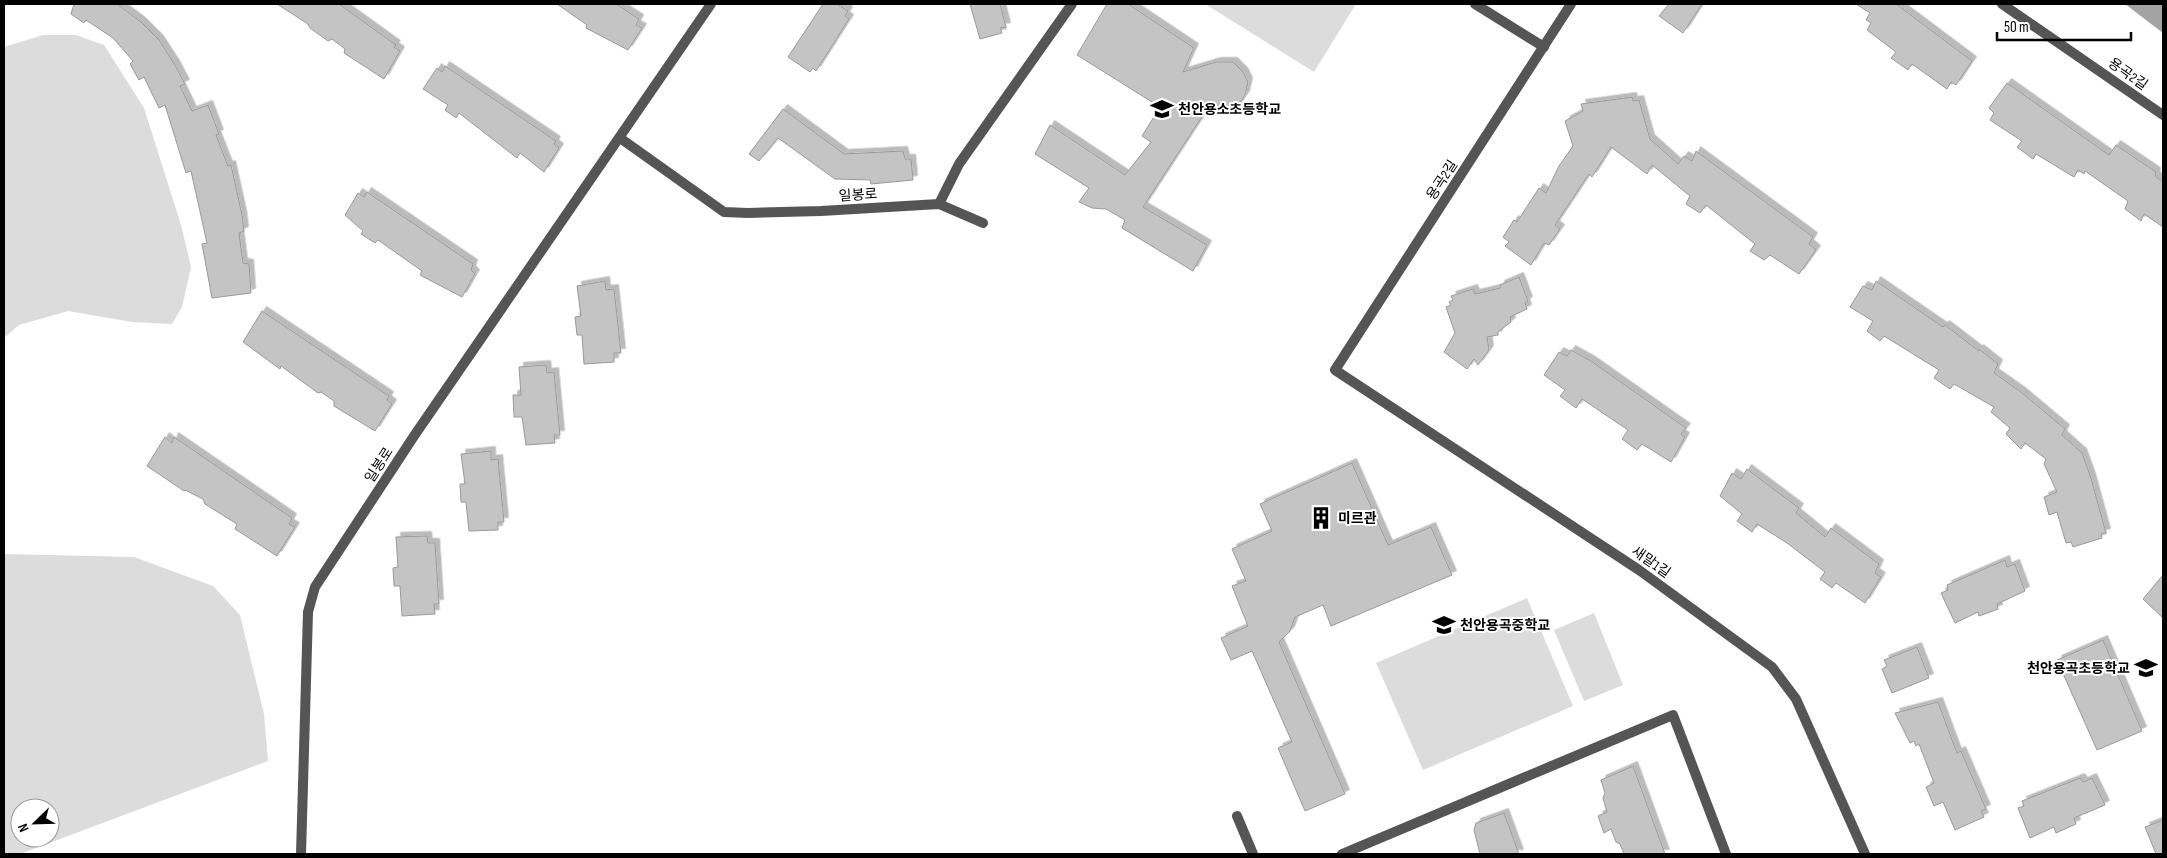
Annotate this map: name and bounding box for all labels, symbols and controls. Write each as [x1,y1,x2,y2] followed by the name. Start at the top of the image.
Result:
[1997,10,2131,42] scale bar
[2004,18,2029,37] text: 50 m
[2105,54,2151,94] street label: 용곡2길
[1149,96,1175,122] school or university icon: 천안용소초등학교
[1178,101,1281,118] place label: 천안용소초등학교
[1423,157,1461,203] street label: 용곡2길
[838,185,878,205] street label: 일봉로
[361,444,397,486] street label: 일봉로
[1308,505,1334,531] building icon: 미르관
[1338,510,1377,527] place label: 미르관
[1628,543,1674,581] street label: 새말1길
[1431,612,1457,638] school or university icon: 천안용곡중학교
[1460,617,1550,634] place label: 천안용곡중학교
[2133,655,2159,681] school or university icon: 천안용곡초등학교
[2027,660,2130,677] place label: 천안용곡초등학교
[10,798,60,848] north arrow
[14,821,33,835] text: N

